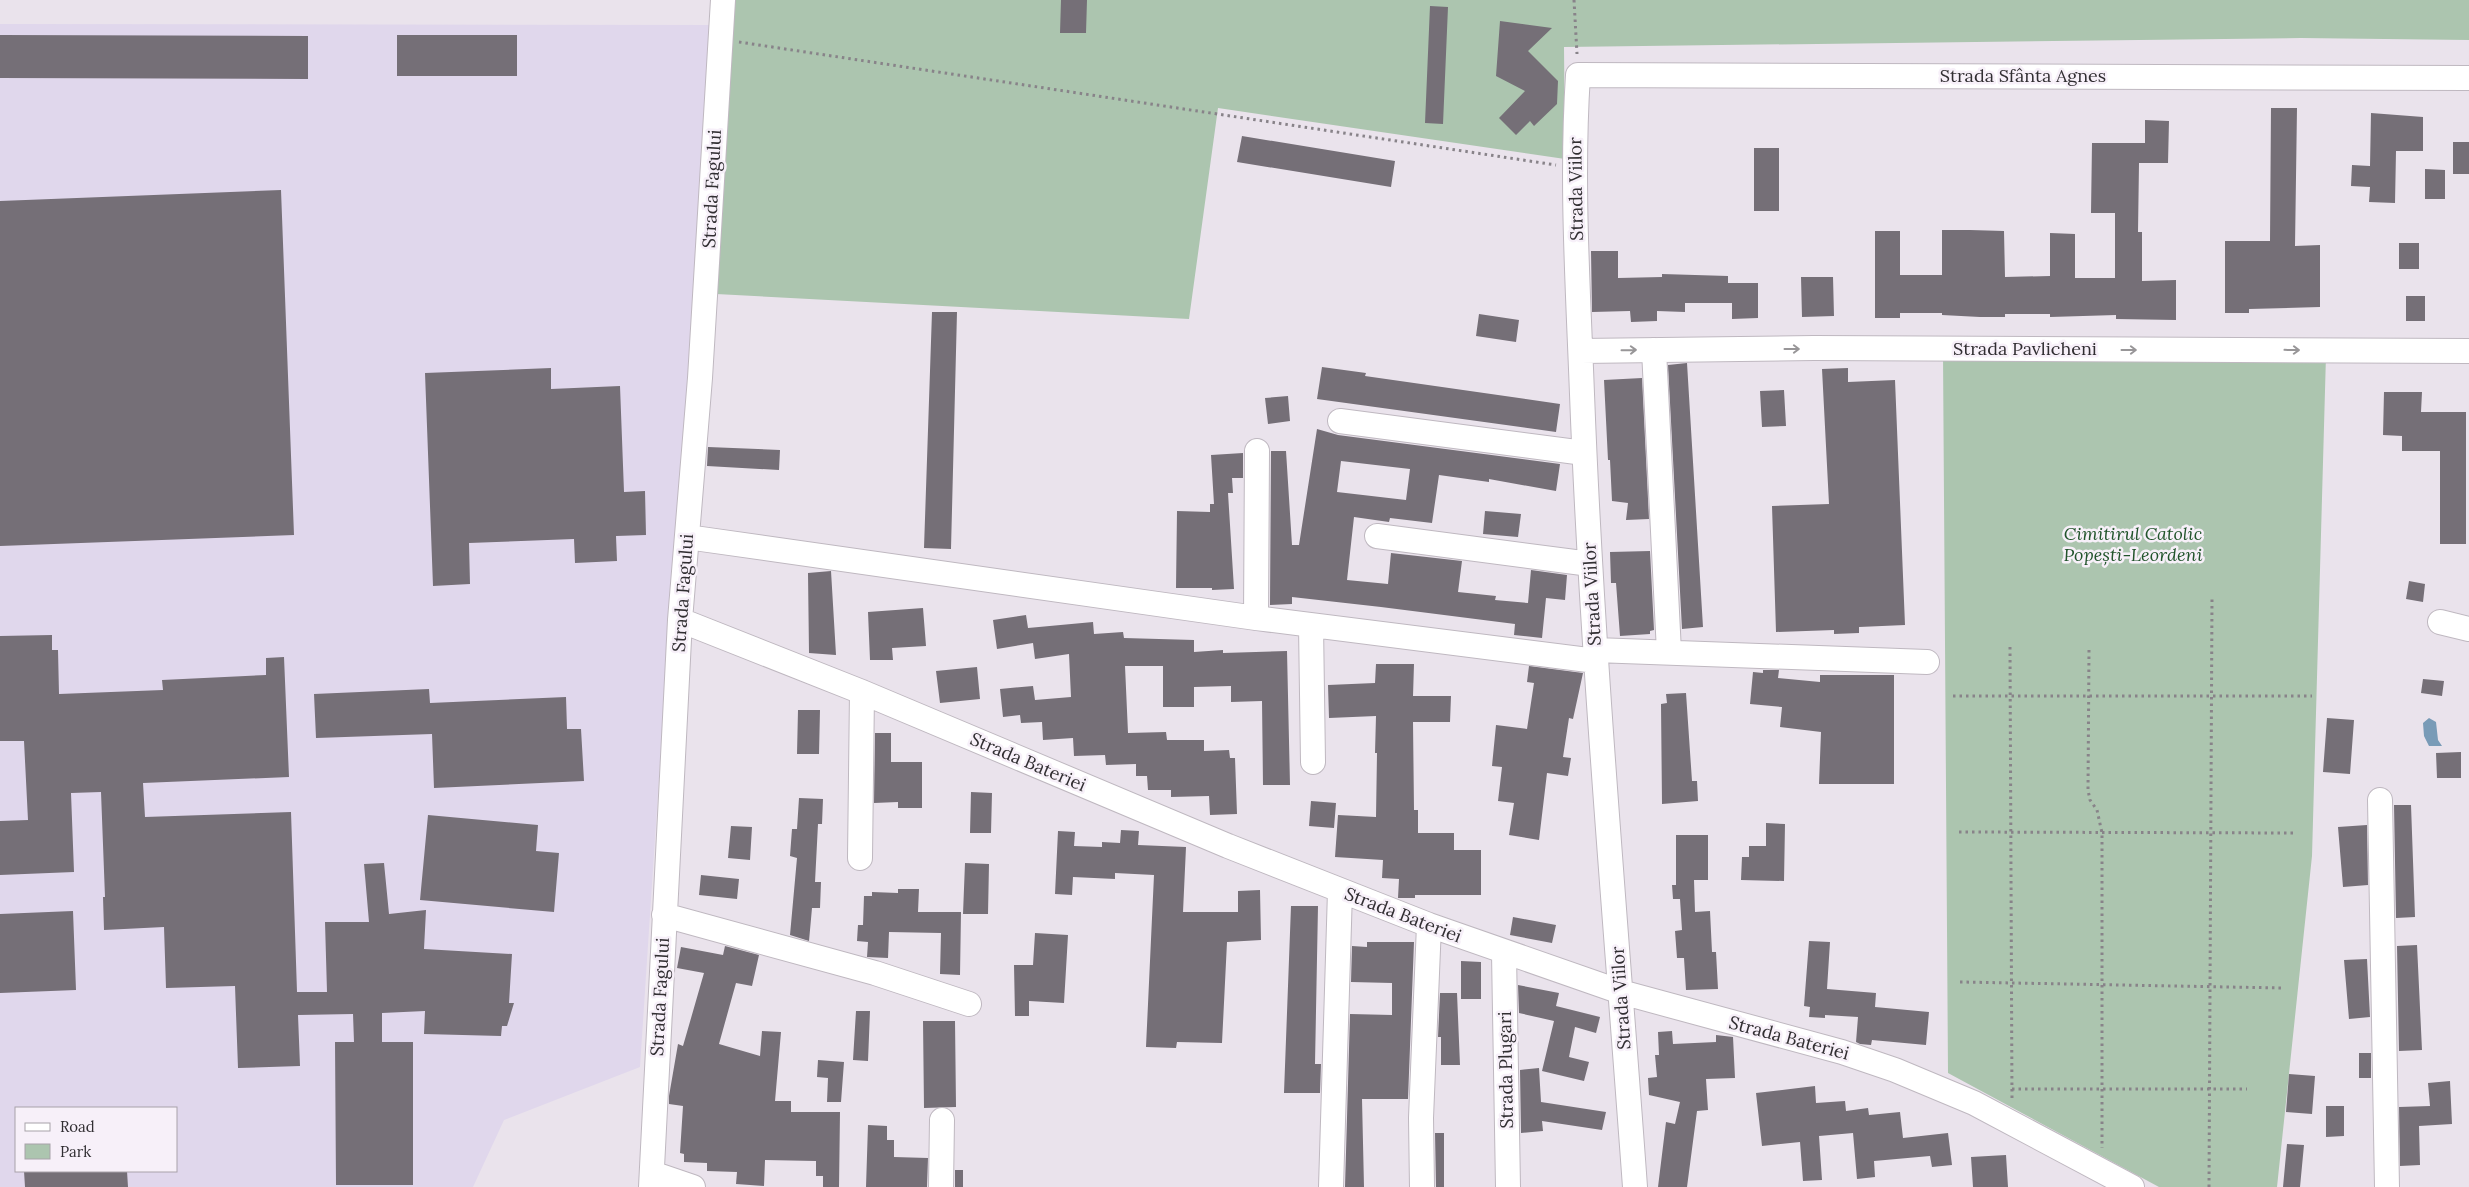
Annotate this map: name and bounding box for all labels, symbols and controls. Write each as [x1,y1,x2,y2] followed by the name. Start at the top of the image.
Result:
[1940,64,2106,87] street label: Strada Sfânta Agnes
[697,129,726,249] street label: Strada Fagului
[1563,137,1588,241] street label: Strada Viilor
[1953,337,2097,360] street label: Strada Pavlicheni
[1784,344,1800,354] one-way arrow
[1621,345,1637,355] one-way arrow
[2121,345,2137,355] one-way arrow
[2284,345,2300,355] one-way arrow
[2064,522,2203,566] park label: Cimitirul Catolic Popești-Leordeni
[667,533,698,653] street label: Strada Fagului
[1577,541,1606,646] street label: Strada Viilor
[967,727,1090,796] street label: Strada Bateriei
[1341,882,1465,947] street label: Strada Bateriei
[645,937,674,1057] street label: Strada Fagului
[1605,945,1636,1051] street label: Strada Viilor
[1726,1010,1852,1065] street label: Strada Bateriei
[1493,1011,1518,1129] street label: Strada Plugari
[15,1107,178,1172] legend
[60,1117,95,1136] text: Road
[60,1142,91,1161] text: Park

